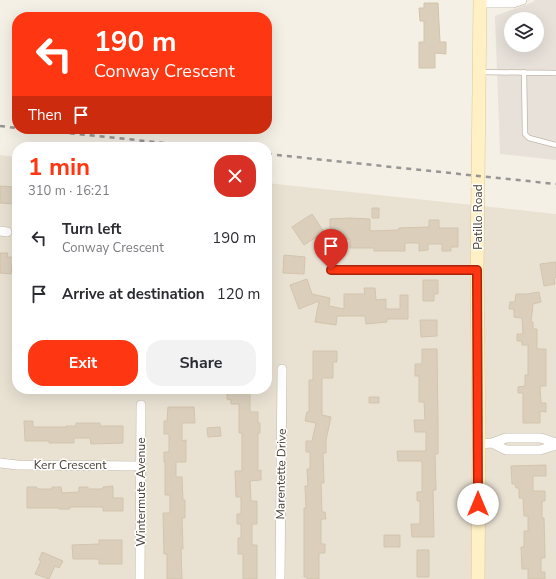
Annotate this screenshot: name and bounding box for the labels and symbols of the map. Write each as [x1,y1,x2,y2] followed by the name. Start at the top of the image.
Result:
[470,184,486,250] street label: Patillo Road
[314,229,348,270] pin
[272,429,290,519] street label: Marentette Drive
[133,437,149,547] street label: Wintermute Avenue
[34,457,107,473] street label: Kerr Crescent
[457,483,499,525] position arrow

